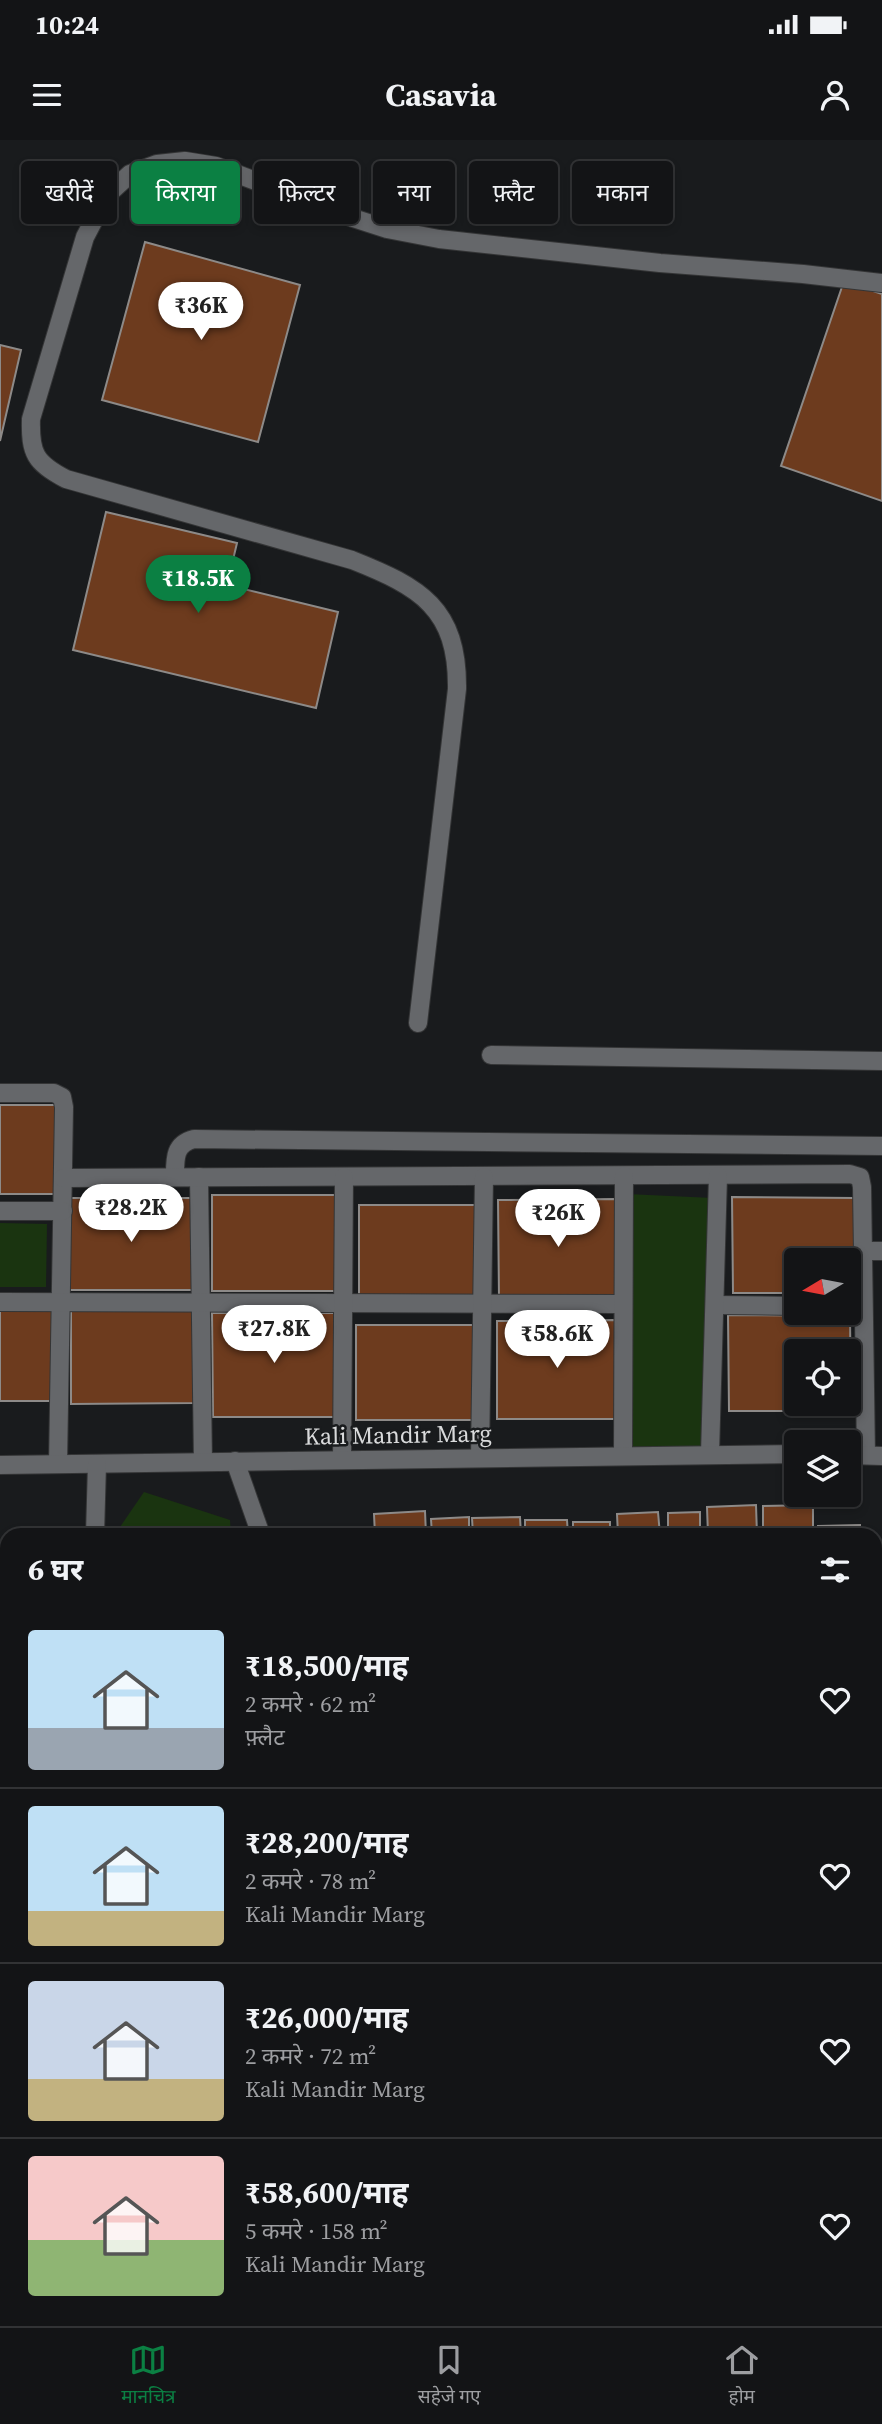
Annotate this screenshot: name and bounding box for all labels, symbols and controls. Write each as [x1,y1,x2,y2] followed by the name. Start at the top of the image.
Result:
[35,7,99,43] text: 10:24
[385,73,497,117] text: Casavia
[28,76,66,114] icon: menu
[816,76,854,114] icon: person
[21,161,117,224] chip: खरीदें
[131,161,240,224] chip: किराया
[254,161,359,224] chip: फ़िल्टर
[373,161,455,224] chip: नया
[469,161,558,224] chip: फ़्लैट
[572,161,673,224] chip: मकान
[160,282,242,342] pin: ₹36K
[174,289,228,321] text: ₹36K
[141,556,255,615] pin: ₹18.5K
[162,562,234,594] text: ₹18.5K
[74,1184,188,1244] pin: ₹28.2K
[517,1190,599,1249] pin: ₹26K
[95,1191,167,1223] text: ₹28.2K
[531,1196,585,1228] text: ₹26K
[784,1248,861,1325] north arrow
[784,1248,861,1507] map controls
[217,1306,331,1365] pin: ₹27.8K
[500,1310,614,1370] pin: ₹58.6K
[238,1312,310,1344] text: ₹27.8K
[521,1317,593,1349] text: ₹58.6K
[784,1339,861,1416] button: locate
[304,1416,492,1453] street label: Kali Mandir Marg
[784,1430,861,1507] button: layers
[28,1549,83,1590] text: 6 घर
[816,1551,854,1589] icon: filters
[245,1645,409,1686] text: ₹18,500/माह
[84,1658,168,1742] icon: home
[816,1681,854,1719] icon: heart
[245,1688,376,1720] text: 2 कमरे · 62 m²
[245,1721,285,1753] text: फ़्लैट
[245,1822,409,1863] text: ₹28,200/माह
[84,1834,168,1918] icon: home
[816,1857,854,1895] icon: heart
[245,1865,376,1897] text: 2 कमरे · 78 m²
[245,1898,425,1930] text: Kali Mandir Marg
[245,1997,409,2038] text: ₹26,000/माह
[84,2009,168,2093] icon: home
[816,2032,854,2070] icon: heart
[245,2040,376,2072] text: 2 कमरे · 72 m²
[245,2073,425,2105] text: Kali Mandir Marg
[245,2172,409,2213] text: ₹58,600/माह
[84,2184,168,2268] icon: home
[816,2207,854,2245] icon: heart
[245,2215,388,2247] text: 5 कमरे · 158 m²
[245,2248,425,2280] text: Kali Mandir Marg
[121,2341,175,2411] tab: मानचित्र
[418,2341,480,2411] tab: सहेजे गए
[723,2341,761,2411] tab: होम

